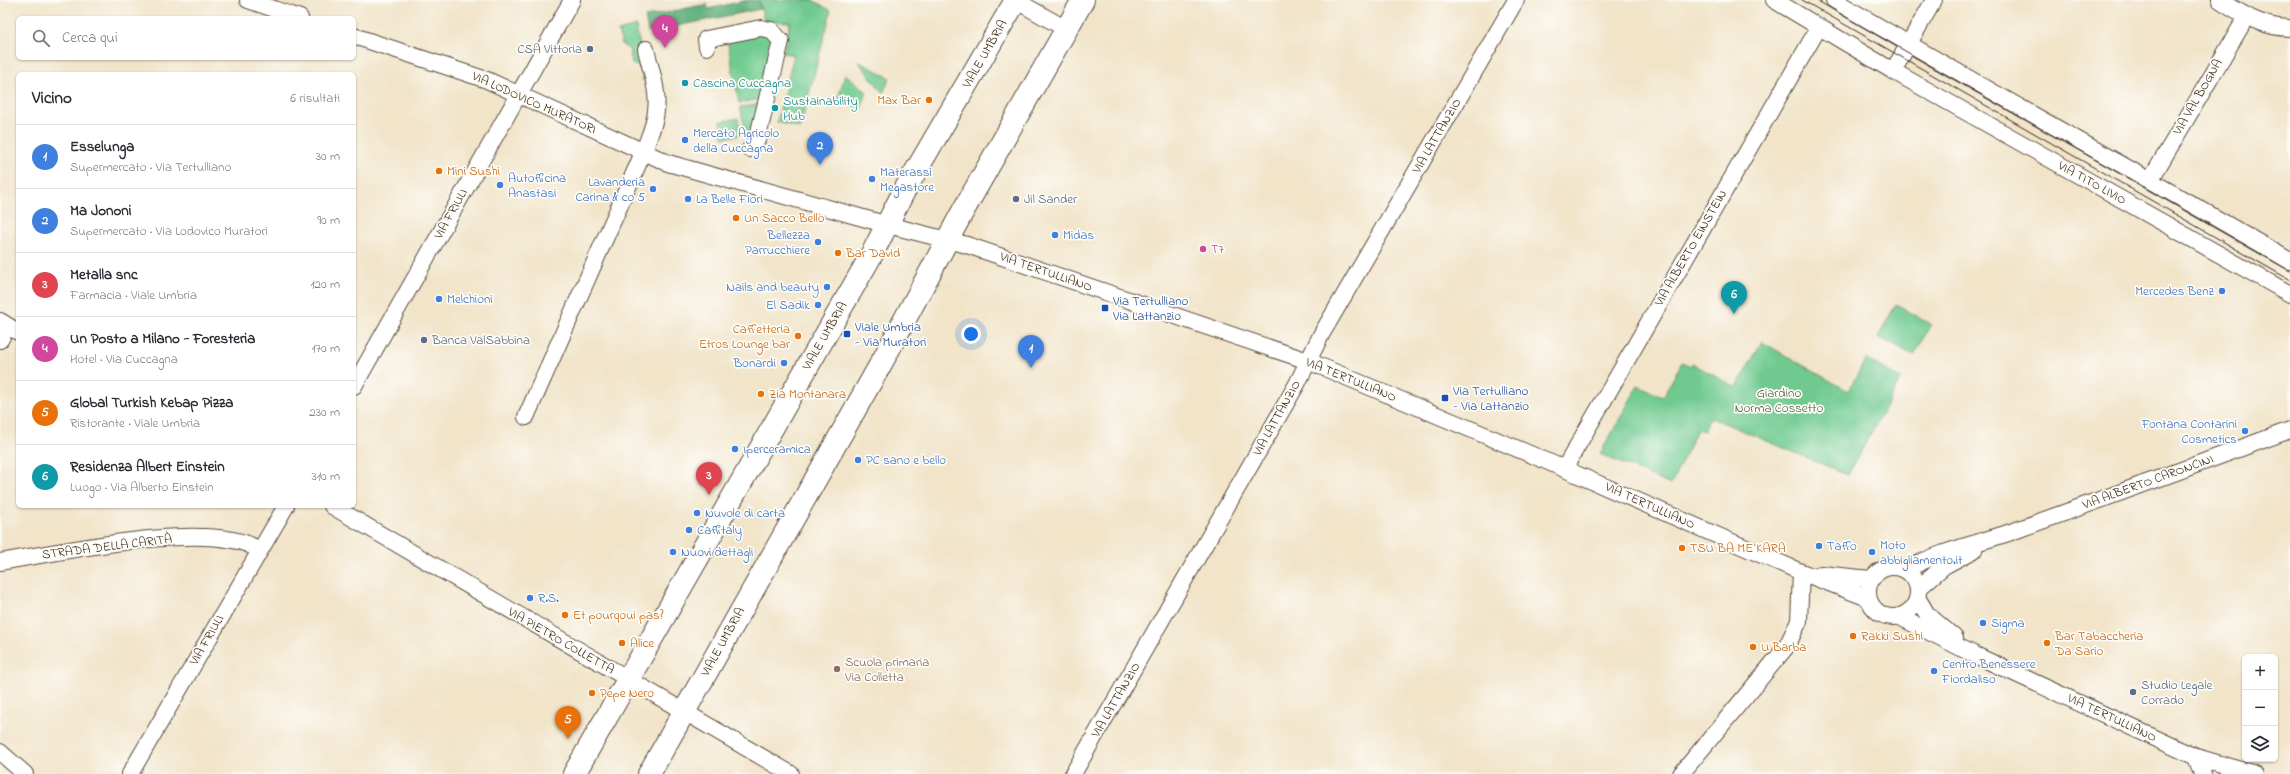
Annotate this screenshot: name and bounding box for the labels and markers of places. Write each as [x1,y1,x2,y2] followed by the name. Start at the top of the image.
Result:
[652,15,678,48] pin: 4
[517,40,582,59] place label: CSA Vittoria
[585,44,595,54] marker: CSA Vittoria
[693,74,791,94] place label: Cascina Cuccagna
[680,78,690,88] marker: Cascina Cuccagna
[877,91,922,110] place label: Max Bar
[783,92,858,126] place label: Sustainability Hub
[924,95,934,105] marker: Max Bar
[770,103,780,113] marker: Sustainability Hub
[693,124,779,159] place label: Mercato Agricolo della Cuccagna
[807,132,833,165] pin: 2
[680,135,690,145] marker: Mercato Agricolo della Cuccagna
[447,162,500,181] place label: Mini Sushi
[880,163,934,198] place label: Materassi Megastore
[434,166,444,176] marker: Mini Sushi
[508,169,566,203] place label: Autofficina Anastasi
[575,173,646,207] place label: Lavanderia Carina & co 5
[867,174,877,184] marker: Materassi Megastore
[495,180,505,190] marker: Autofficina Anastasi
[648,184,658,194] marker: Lavanderia Carina & co 5
[696,190,763,209] place label: La Belle Fiori
[1024,190,1078,209] place label: Jil Sander
[683,194,693,204] marker: La Belle Fiori
[1011,194,1021,204] marker: Jil Sander
[744,209,825,228] place label: Un Sacco Bello
[731,213,741,223] marker: Un Sacco Bello
[745,226,810,260] place label: Bellezza Parrucchiere
[1063,226,1095,245] place label: Midas
[1050,230,1060,240] marker: Midas
[813,237,823,247] marker: Bellezza Parrucchiere
[1211,240,1224,259] place label: T7
[845,244,901,263] place label: Bar David
[1198,244,1208,254] marker: T7
[833,248,843,258] marker: Bar David
[726,278,819,298] place label: Nails and beauty
[1721,281,1747,314] pin: 6
[822,282,832,292] marker: Nails and beauty
[2135,282,2215,301] place label: Mercedes Benz
[2217,286,2227,296] marker: Mercedes Benz
[447,290,493,309] place label: Melchioni
[1112,292,1189,326] place label: Via Tertulliano Via Lattanzio
[434,294,444,304] marker: Melchioni
[766,296,810,315] place label: El Sadik
[813,300,823,310] marker: El Sadik
[1100,303,1110,313] marker: Via Tertulliano Via Lattanzio
[854,318,926,352] place label: Viale Umbria - Via Muratori
[699,320,791,355] place label: Caffetteria Etros Lounge bar
[842,329,852,339] marker: Viale Umbria - Via Muratori
[431,331,530,350] place label: Banca ValSabbina
[793,331,803,341] marker: Caffetteria Etros Lounge bar
[419,335,429,345] marker: Banca ValSabbina
[1018,335,1044,368] pin: 1
[732,354,776,373] place label: Bonardi
[779,358,789,368] marker: Bonardi
[1452,382,1529,416] place label: Via Tertulliano - Via Lattanzio
[769,385,846,404] place label: Zia Montanara
[756,389,766,399] marker: Zia Montanara
[1440,393,1450,403] marker: Via Tertulliano - Via Lattanzio
[2141,415,2237,449] place label: Fontana Contarini Cosmetics
[2240,426,2250,436] marker: Fontana Contarini Cosmetics
[743,440,811,459] place label: Iperceramica
[730,444,740,454] marker: Iperceramica
[866,451,946,470] place label: PC sano e bello
[853,455,863,465] marker: PC sano e bello
[696,462,722,495] pin: 3
[705,504,785,523] place label: Nuvole di carta
[692,508,702,518] marker: Nuvole di carta
[697,521,742,541] place label: Caffitaly
[684,525,694,535] marker: Caffitaly
[1880,536,1963,571] place label: Moto abbigliamento.it
[1827,537,1857,556] place label: Taffo
[1690,539,1786,558] place label: TSU BA ME KARA
[1814,541,1824,551] marker: Taffo
[681,543,753,563] place label: Nuovi dettagli
[1677,543,1687,553] marker: TSU BA ME KARA
[668,547,678,557] marker: Nuovi dettagli
[1867,547,1877,557] marker: Moto abbigliamento.it
[538,589,559,608] place label: R.S.
[525,593,535,603] marker: R.S.
[573,606,664,625] place label: Et pourqoui pas?
[560,610,570,620] marker: Et pourqoui pas?
[1991,614,2025,634] place label: Sigma
[1978,618,1988,628] marker: Sigma
[1861,627,1923,646] place label: Rakki Sushi
[2054,627,2143,661] place label: Bar Tabaccheria Da Sario
[1848,631,1858,641] marker: Rakki Sushi
[630,634,654,653] place label: Alice
[617,638,627,648] marker: Alice
[1761,638,1806,657] place label: U Barba
[2042,638,2052,648] marker: Bar Tabaccheria Da Sario
[1748,642,1758,652] marker: U Barba
[844,653,929,687] place label: Scuola primaria Via Colletta
[1941,655,2036,689] place label: Centro Benessere Fiordaliso
[832,664,842,674] marker: Scuola primaria Via Colletta
[1929,666,1939,676] marker: Centro Benessere Fiordaliso
[2141,676,2212,710] place label: Studio Legale Corrado
[600,684,654,703] place label: Pepe Nero
[2128,687,2138,697] marker: Studio Legale Corrado
[587,688,597,698] marker: Pepe Nero
[555,706,581,739] pin: 5

